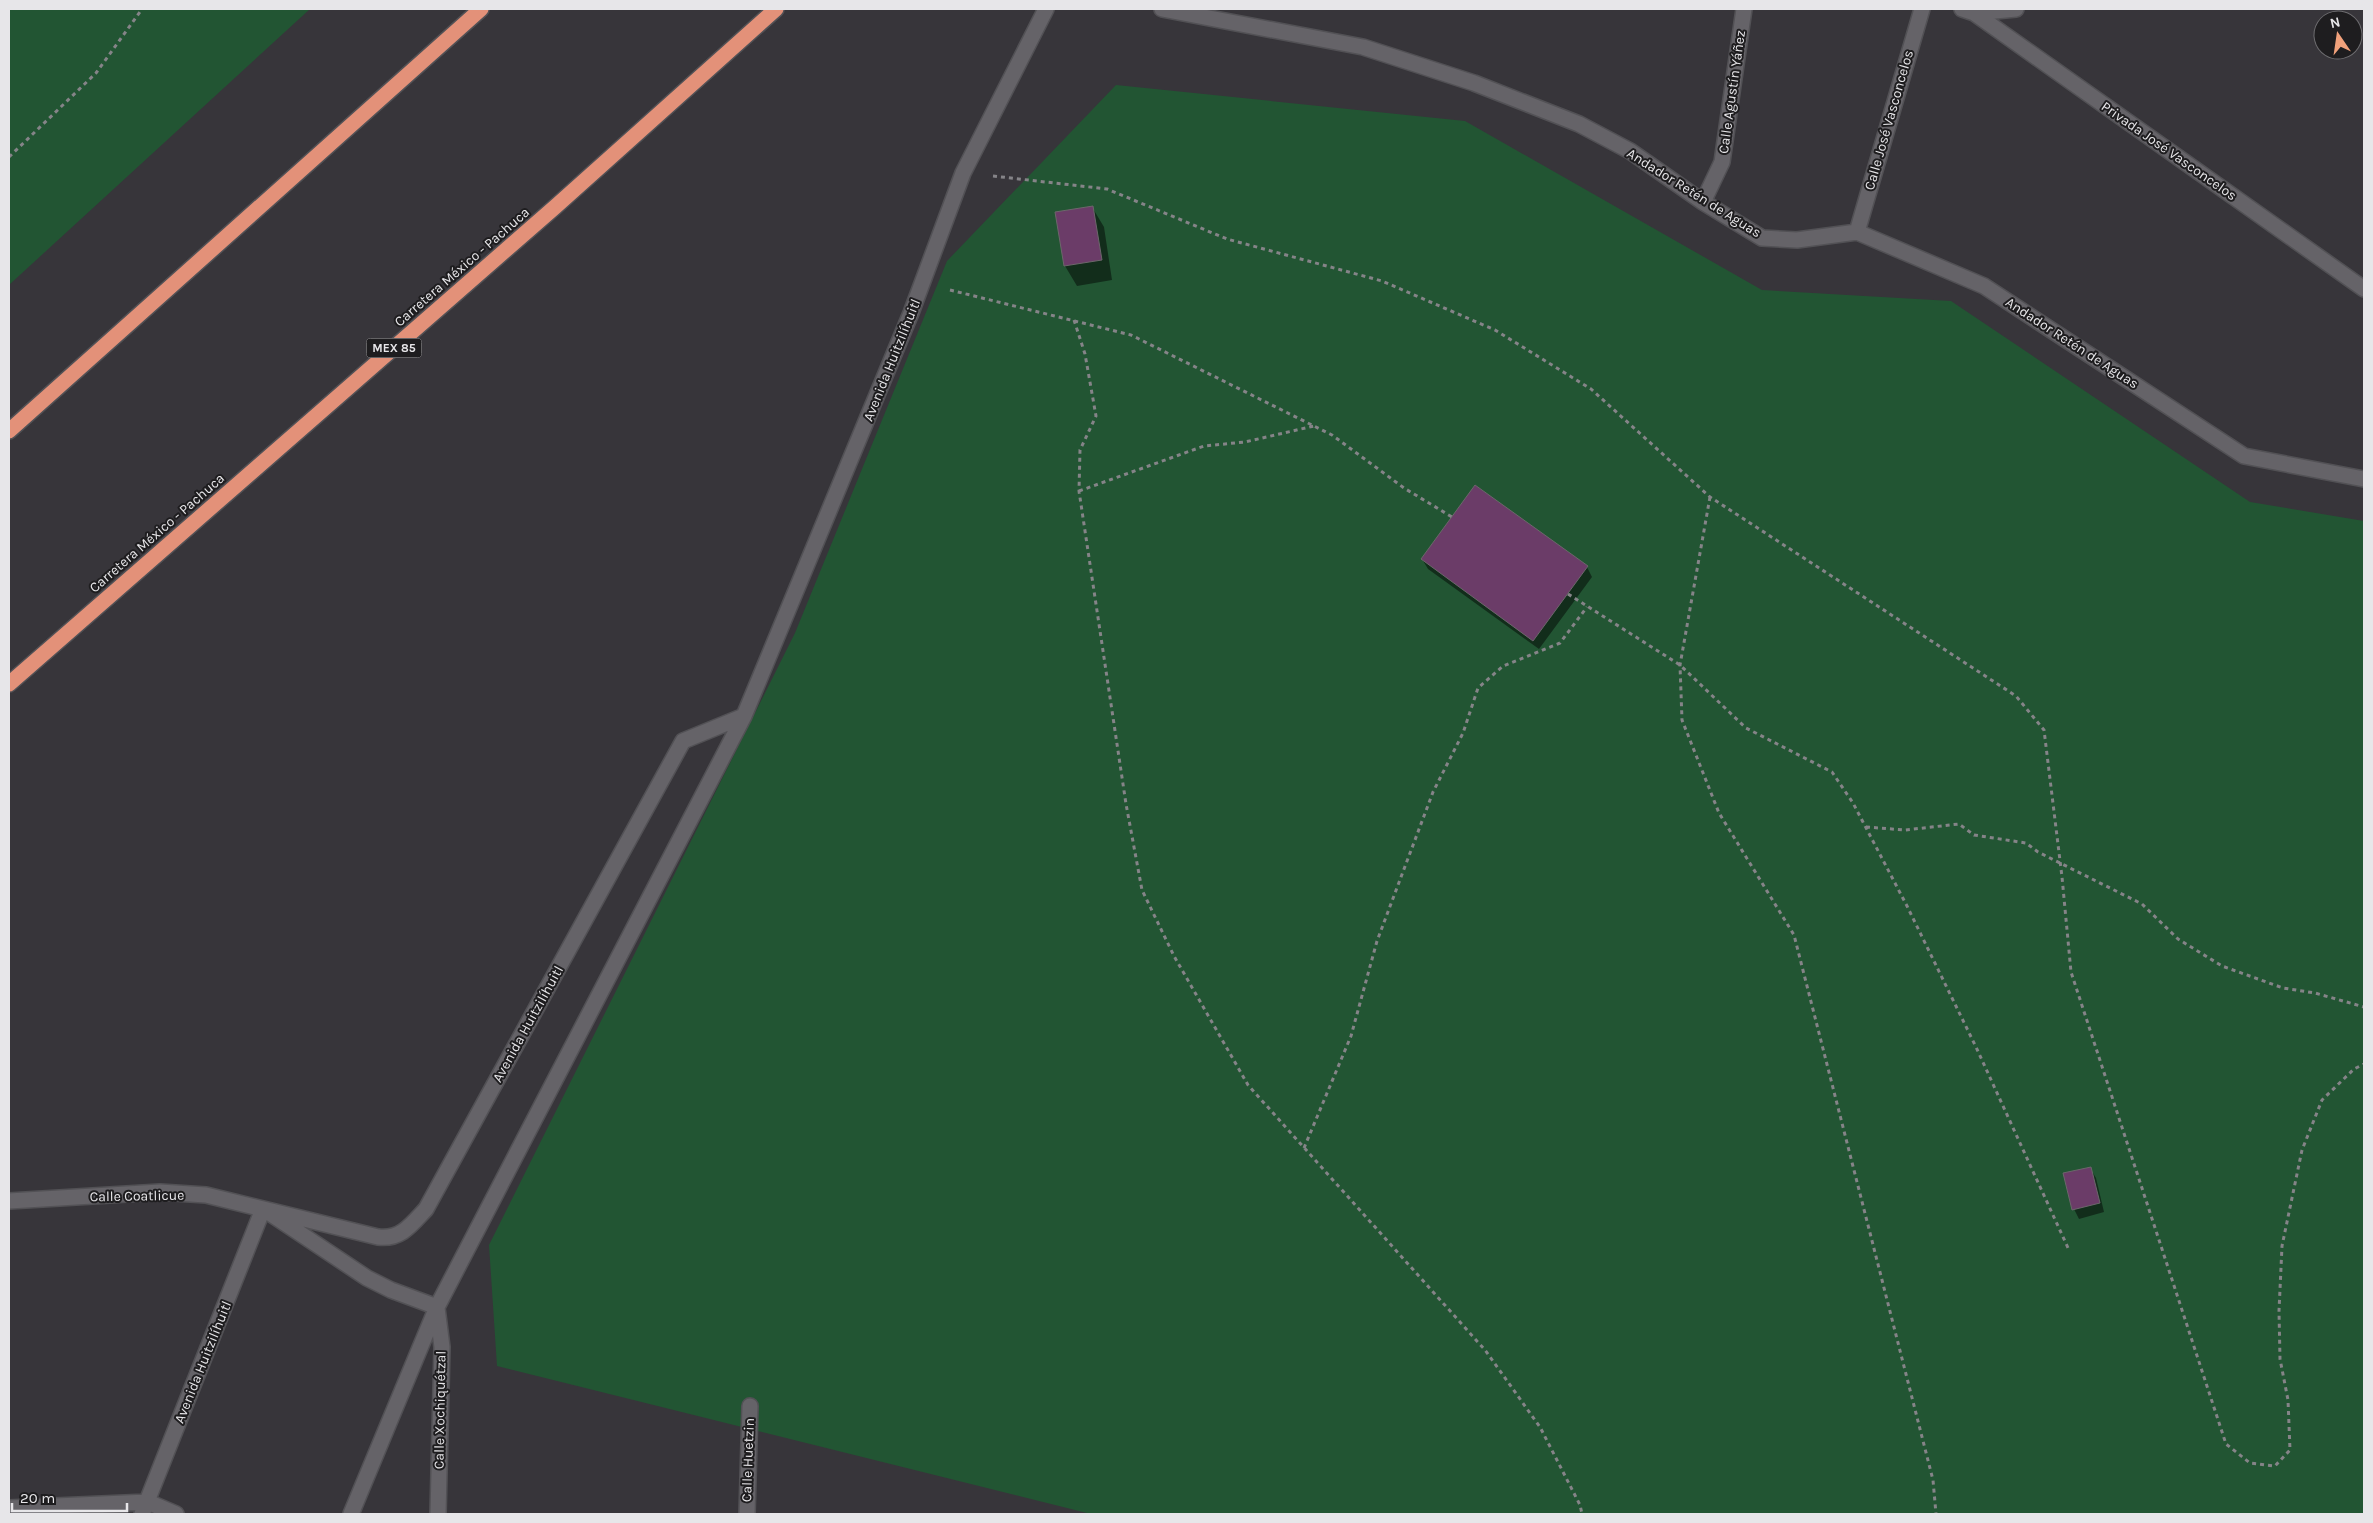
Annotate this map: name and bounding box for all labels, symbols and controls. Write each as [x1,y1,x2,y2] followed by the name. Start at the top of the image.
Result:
[2313,10,2363,60] north arrow
[2328,13,2342,32] text: N
[1715,29,1749,155] street label: Calle Agustín Yáñez
[1861,48,1917,192] street label: Calle José Vasconcelos
[2098,98,2240,204] street label: Privada José Vasconcelos
[1624,145,1764,241] street label: Andador Retén de Aguas
[391,204,533,330] street label: Carretera México - Pachuca
[2002,294,2142,392] street label: Andador Retén de Aguas
[860,296,924,424] street label: Avenida Huitzilíhuitl
[366,338,422,358] road number: MEX 85
[86,470,228,596] street label: Carretera México - Pachuca
[489,963,567,1085] street label: Avenida Huitzilíhuitl
[89,1187,185,1205] street label: Calle Coatlicue
[171,1298,235,1426] street label: Avenida Huitzilíhuitl
[430,1351,450,1469] street label: Calle Xochiquétzal
[738,1418,758,1502] street label: Calle Huetzin
[12,1480,128,1512] scale bar
[20,1489,55,1507] text: 20 m

